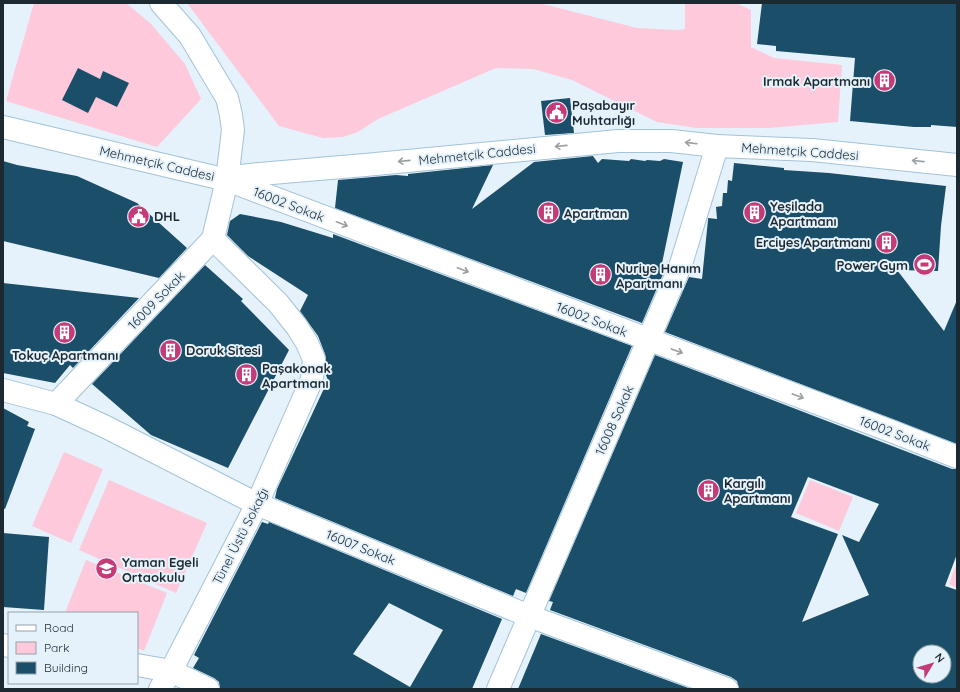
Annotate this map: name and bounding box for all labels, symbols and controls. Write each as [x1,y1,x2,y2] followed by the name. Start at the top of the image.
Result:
[872,68,898,94] building icon: Irmak Apartmanı
[763,73,870,89] place label: Irmak Apartmanı
[572,97,635,128] place label: Paşabayır Muhtarlığı
[544,99,570,125] public building icon: Paşabayır Muhtarlığı
[685,139,698,147] one-way arrow
[741,139,859,163] street label: Mehmetçik Caddesi
[418,140,536,168] street label: Mehmetçik Caddesi
[98,142,216,184] street label: Mehmetçik Caddesi
[555,142,568,150] one-way arrow
[912,157,925,165] one-way arrow
[398,158,411,165] one-way arrow
[251,183,327,225] street label: 16002 Sokak
[770,198,837,229] place label: Yeşilada Apartmanı
[535,200,561,226] building icon: Apartman
[742,200,768,226] building icon: Yeşilada Apartmanı
[126,203,152,229] public building icon: DHL
[564,205,628,221] place label: Apartman
[154,208,180,224] place label: DHL
[335,220,347,228] one-way arrow
[873,229,899,255] building icon: Erciyes Apartmanı
[756,234,870,250] place label: Erciyes Apartmanı
[911,252,937,278] sports icon: Power Gym
[837,257,908,273] place label: Power Gym
[616,260,701,291] place label: Nuriye Hanım Apartmanı
[587,262,613,288] building icon: Nuriye Hanım Apartmanı
[124,267,188,333] street label: 16009 Sokak
[457,267,470,274] one-way arrow
[554,298,630,340] street label: 16002 Sokak
[52,320,78,346] building icon: Tokuç Apartmanı
[157,337,183,363] building icon: Doruk Sitesi
[186,342,261,358] place label: Doruk Sitesi
[12,347,118,363] place label: Tokuç Apartmanı
[670,347,682,355] one-way arrow
[262,360,331,391] place label: Paşakonak Apartmanı
[234,362,260,388] building icon: Paşakonak Apartmanı
[591,383,637,457] street label: 16008 Sokak
[792,393,805,400] one-way arrow
[857,412,933,454] street label: 16002 Sokak
[724,475,791,506] place label: Kargılı Apartmanı
[695,477,721,503] building icon: Kargılı Apartmanı
[209,485,271,587] street label: Tünel Üstü Sokağı
[324,526,398,568] street label: 16007 Sokak
[122,554,199,585] place label: Yaman Egeli Ortaokulu
[93,556,119,582] school or university icon: Yaman Egeli Ortaokulu
[8,612,138,684] legend
[44,620,74,635] text: Road
[44,640,69,655] text: Park
[912,644,952,684] north arrow
[932,650,948,665] text: N
[44,660,88,675] text: Building

